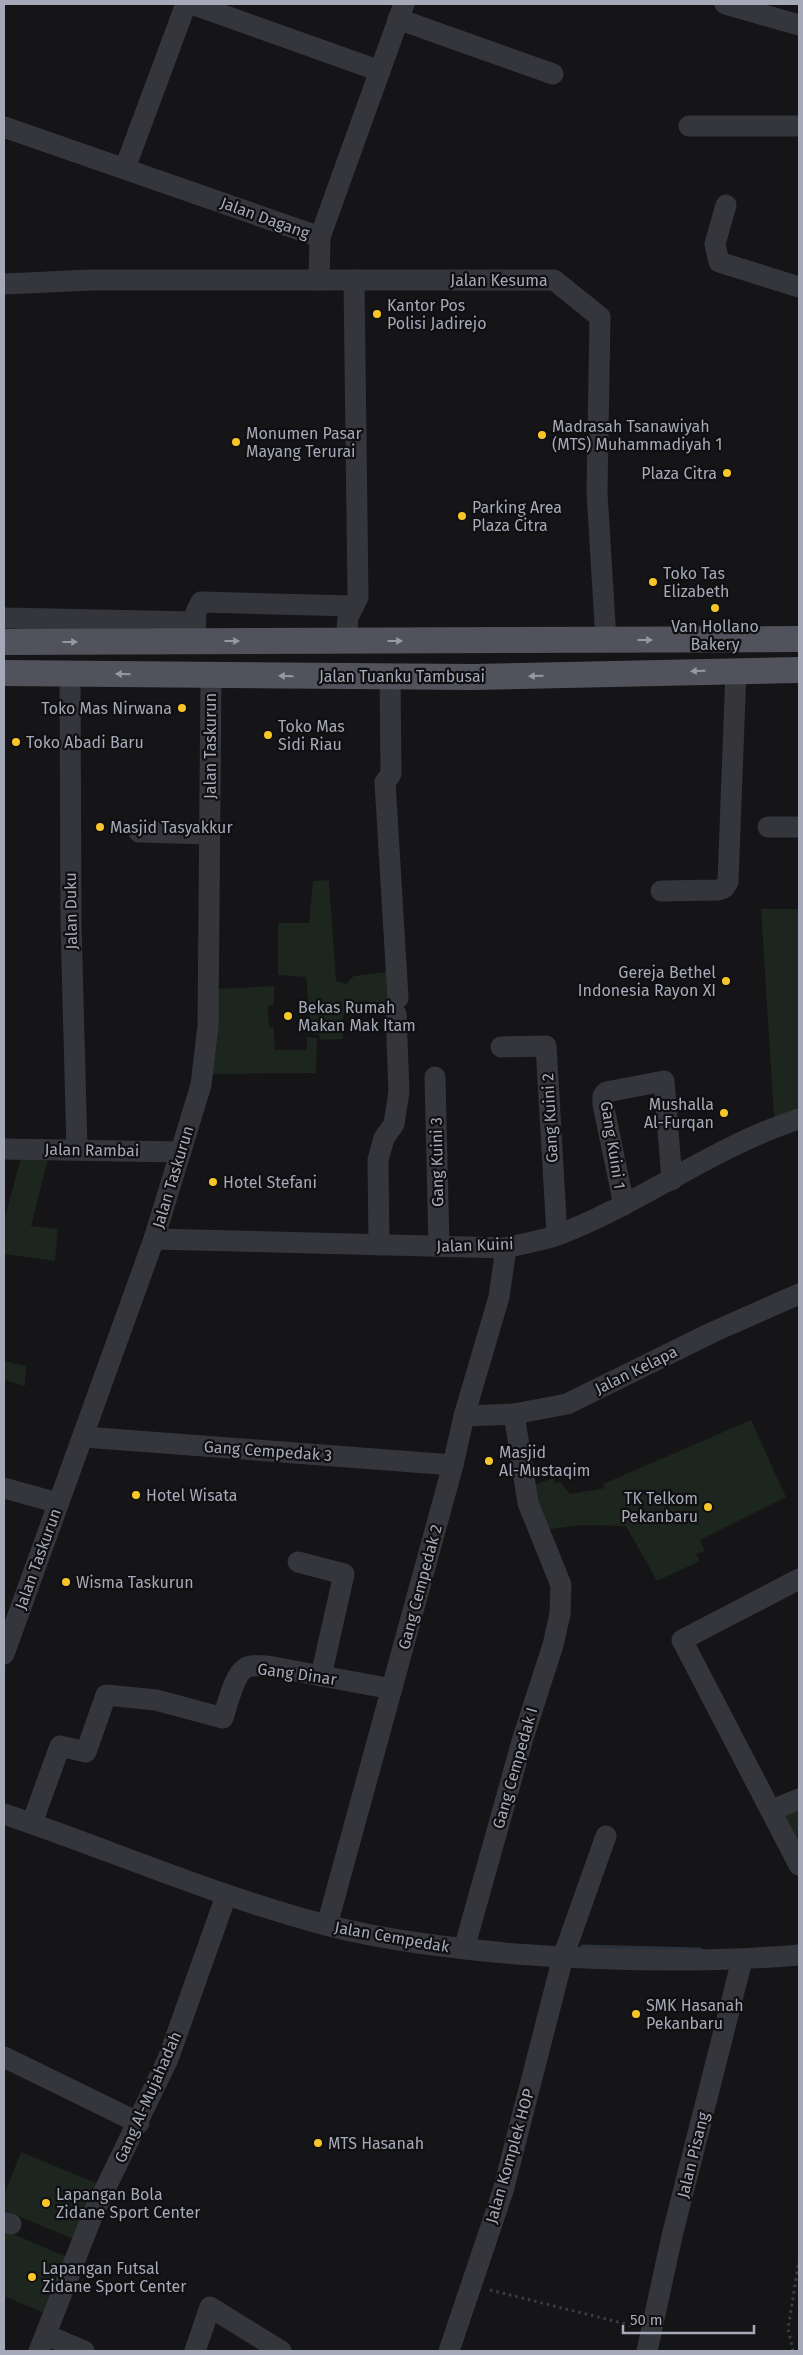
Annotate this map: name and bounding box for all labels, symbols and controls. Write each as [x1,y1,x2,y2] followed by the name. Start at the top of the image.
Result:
[218,193,313,243] street label: Jalan Dagang
[450,271,548,290] street label: Jalan Kesuma
[387,296,487,333] place label: Kantor Pos Polisi Jadirejo
[371,308,383,320] marker: Kantor Pos Polisi Jadirejo
[552,417,722,454] place label: Madrasah Tsanawiyah (MTS) Muhammadiyah 1
[246,424,363,461] place label: Monumen Pasar Mayang Terurai
[536,429,548,441] marker: Madrasah Tsanawiyah (MTS) Muhammadiyah 1
[230,436,242,448] marker: Monumen Pasar Mayang Terurai
[641,464,717,483] place label: Plaza Citra
[721,467,733,479] marker: Plaza Citra
[472,498,562,535] place label: Parking Area Plaza Citra
[456,510,468,522] marker: Parking Area Plaza Citra
[663,564,729,601] place label: Toko Tas Elizabeth
[647,576,659,588] marker: Toko Tas Elizabeth
[709,602,721,614] marker: Van Hollano Bakery
[671,617,759,654] place label: Van Hollano Bakery
[637,636,653,644] one-way arrow
[225,637,241,645] one-way arrow
[387,637,403,645] one-way arrow
[62,638,78,646] one-way arrow
[319,667,485,686] street label: Jalan Tuanku Tambusai
[690,667,706,675] one-way arrow
[115,670,131,678] one-way arrow
[277,672,293,680] one-way arrow
[527,672,543,680] one-way arrow
[201,693,220,799] street label: Jalan Taskurun
[41,699,172,718] place label: Toko Mas Nirwana
[176,702,188,714] marker: Toko Mas Nirwana
[278,717,345,754] place label: Toko Mas Sidi Riau
[262,729,274,741] marker: Toko Mas Sidi Riau
[26,733,144,752] place label: Toko Abadi Baru
[10,736,22,748] marker: Toko Abadi Baru
[110,818,233,837] place label: Masjid Tasyakkur
[94,821,106,833] marker: Masjid Tasyakkur
[61,872,81,950] street label: Jalan Duku
[578,963,716,1000] place label: Gereja Bethel Indonesia Rayon XI
[720,975,732,987] marker: Gereja Bethel Indonesia Rayon XI
[298,998,416,1035] place label: Bekas Rumah Makan Mak Itam
[282,1010,294,1022] marker: Bekas Rumah Makan Mak Itam
[538,1073,562,1163] street label: Gang Kuini 2
[644,1095,714,1132] place label: Mushalla Al-Furqan
[597,1100,629,1190] street label: Gang Kuini 1
[718,1107,730,1119] marker: Mushalla Al-Furqan
[427,1117,447,1207] street label: Gang Kuini 3
[148,1123,198,1231] street label: Jalan Taskurun
[44,1140,140,1160] street label: Jalan Rambai
[223,1173,317,1192] place label: Hotel Stefani
[207,1176,219,1188] marker: Hotel Stefani
[436,1234,514,1256] street label: Jalan Kuini
[592,1342,680,1398] street label: Jalan Kelapa
[203,1437,333,1465] street label: Gang Cempedak 3
[499,1443,591,1480] place label: Masjid Al-Mustaqim
[483,1455,495,1467] marker: Masjid Al-Mustaqim
[146,1486,238,1505] place label: Hotel Wisata
[130,1489,142,1501] marker: Hotel Wisata
[621,1489,698,1526] place label: TK Telkom Pekanbaru
[702,1501,714,1513] marker: TK Telkom Pekanbaru
[11,1506,65,1612] street label: Jalan Taskurun
[394,1522,446,1652] street label: Gang Cempedak 2
[76,1573,194,1592] place label: Wisma Taskurun
[60,1576,72,1588] marker: Wisma Taskurun
[256,1659,339,1689] street label: Gang Dinar
[489,1705,541,1831] street label: Gang Cempedak I
[333,1918,452,1957] street label: Jalan Cempedak
[646,1996,744,2033] place label: SMK Hasanah Pekanbaru
[630,2008,642,2020] marker: SMK Hasanah Pekanbaru
[111,2028,185,2166] street label: Gang Al-Mujahadah
[482,2087,538,2225] street label: Jalan Komplek HOP
[673,2109,713,2200] street label: Jalan Pisang
[328,2134,424,2153] place label: MTS Hasanah
[312,2137,324,2149] marker: MTS Hasanah
[56,2185,201,2222] place label: Lapangan Bola Zidane Sport Center
[40,2197,52,2209] marker: Lapangan Bola Zidane Sport Center
[42,2259,187,2296] place label: Lapangan Futsal Zidane Sport Center
[26,2271,38,2283] marker: Lapangan Futsal Zidane Sport Center
[623,2302,754,2334] scale bar
[630,2311,663,2329] text: 50 m

